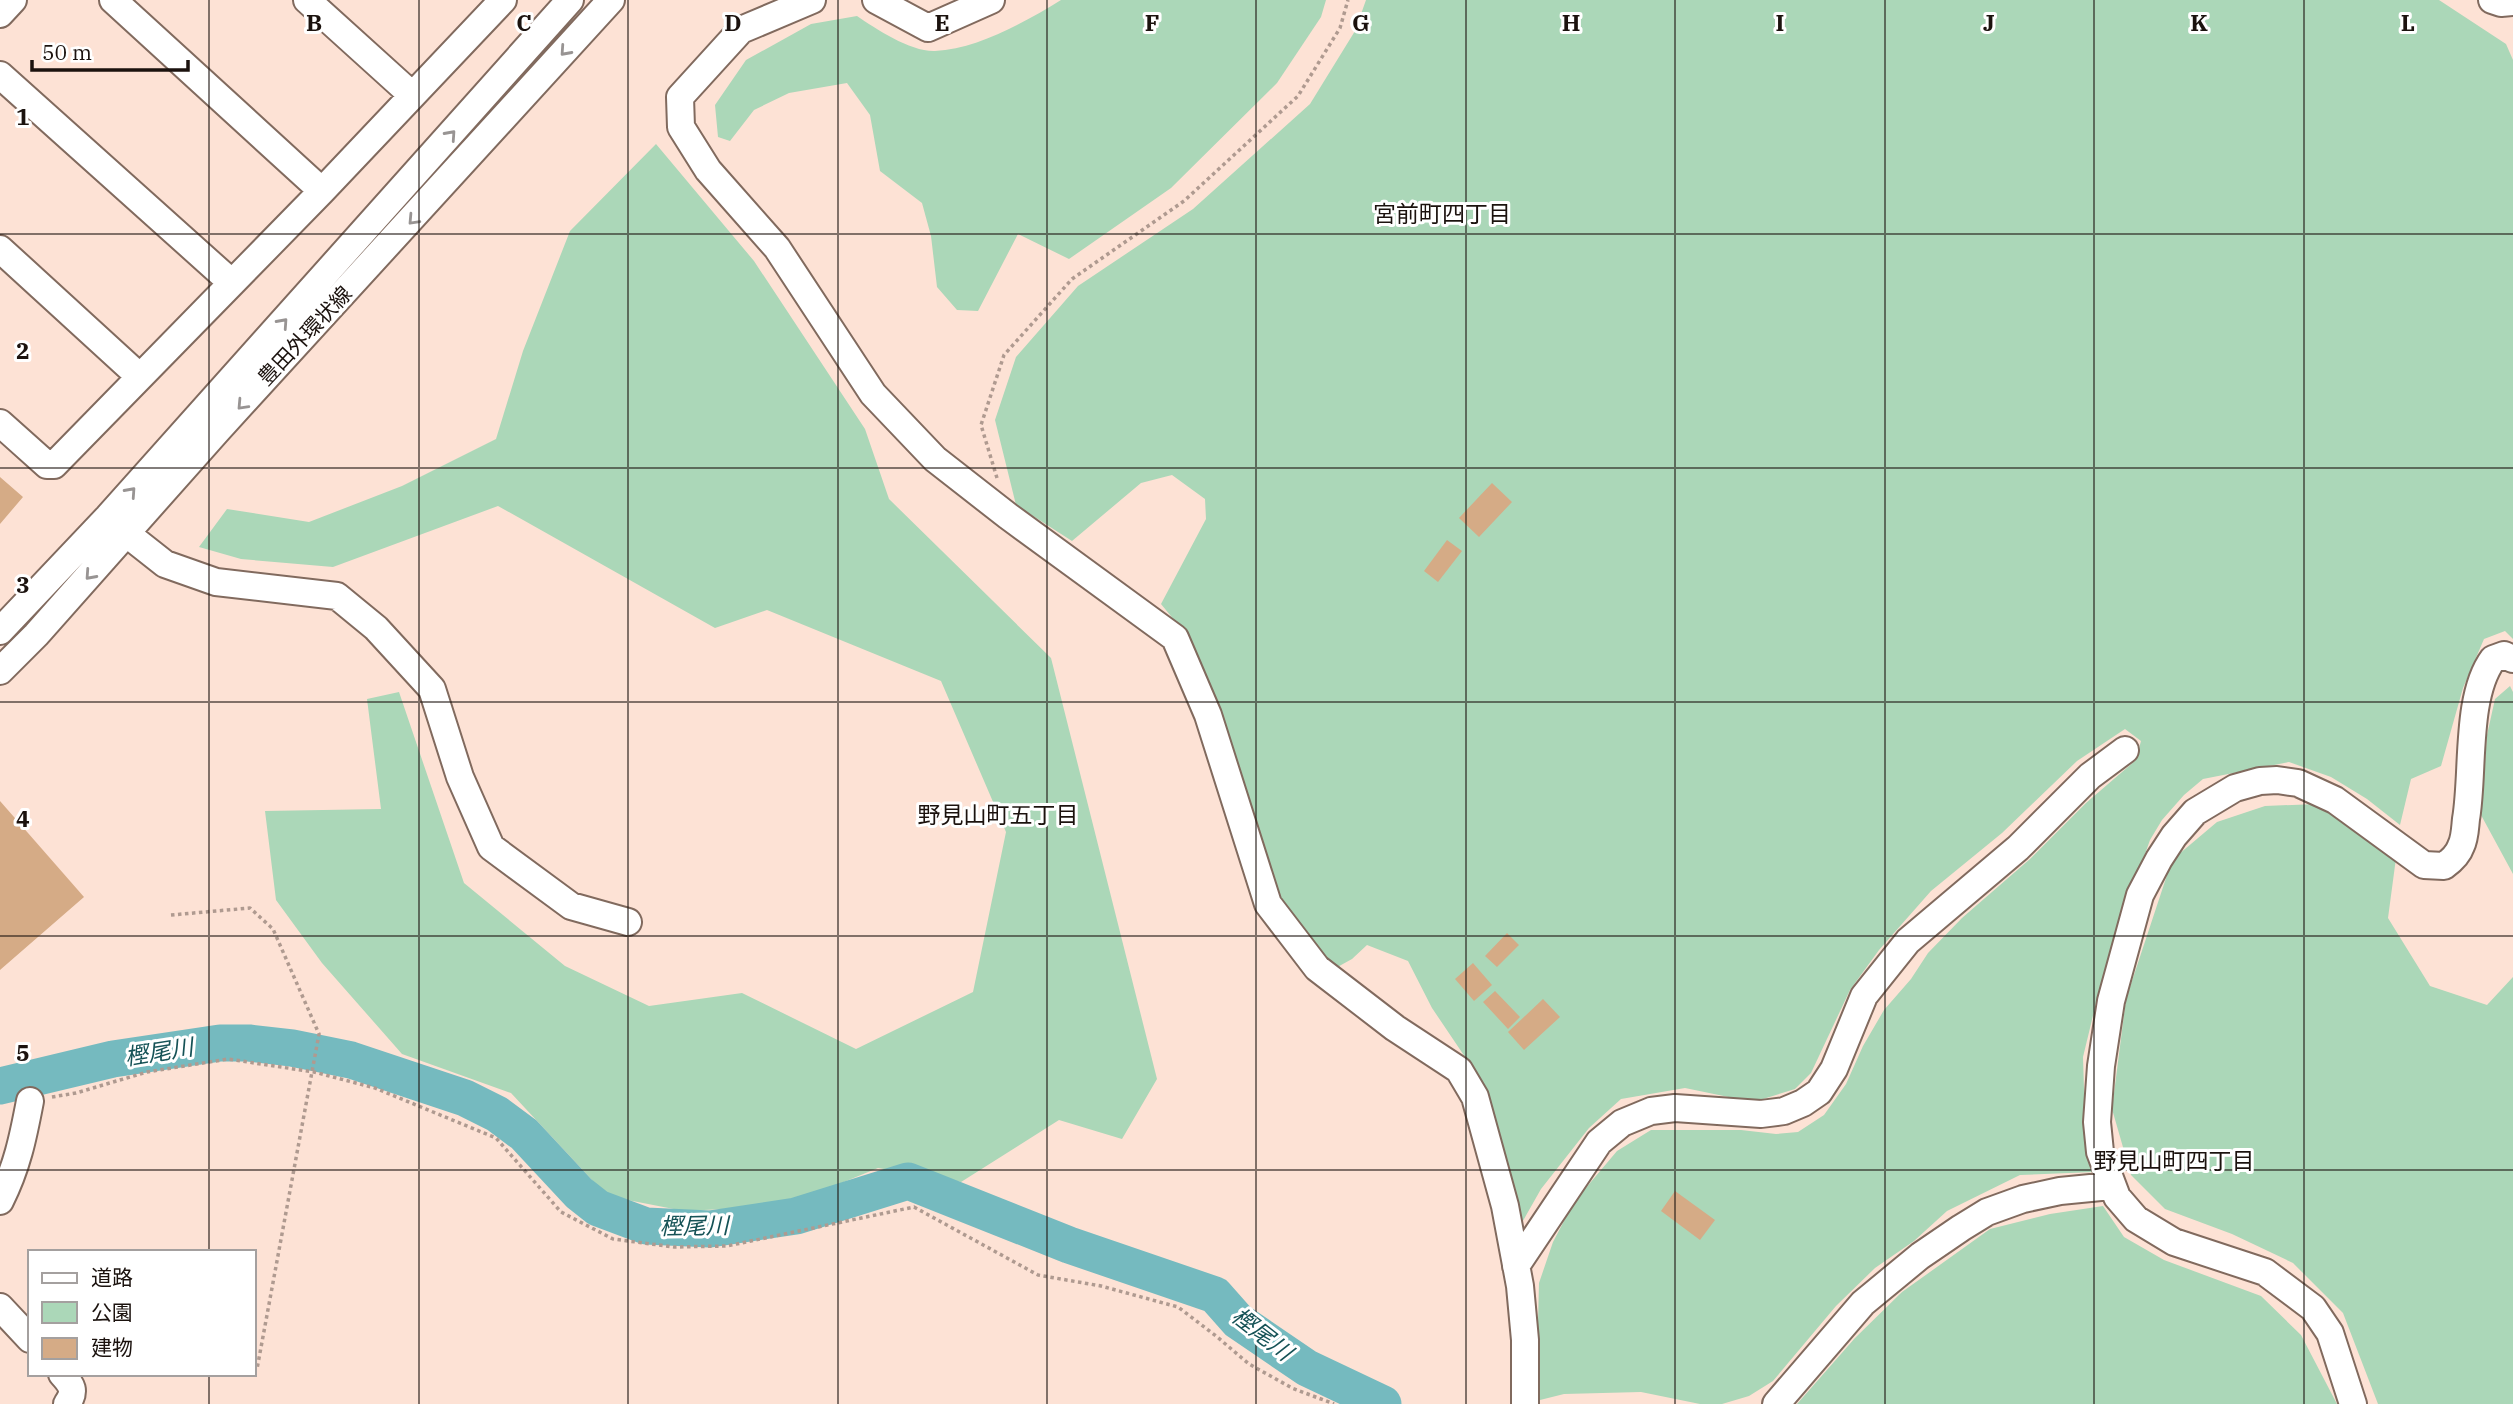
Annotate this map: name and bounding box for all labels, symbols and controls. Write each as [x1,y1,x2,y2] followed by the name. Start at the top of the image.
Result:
[306,7,322,37] text: B
[516,7,532,37] text: C
[724,7,742,37] text: D
[934,7,950,37] text: E
[1145,7,1159,37] text: F
[1352,7,1370,37] text: G
[1562,7,1580,37] text: H
[1776,7,1784,37] text: I
[1983,7,1995,37] text: J
[2190,7,2208,37] text: K
[2401,7,2415,37] text: L
[32,28,187,72] scale bar
[42,38,92,66] text: 50 m
[561,43,573,56] one-way arrow
[16,101,30,131] text: 1
[443,130,455,143] one-way arrow
[1373,198,1511,228] district label: 宮前町四丁目
[408,212,421,225] one-way arrow
[251,280,357,391] street label: 豊田外環状線
[275,318,287,331] one-way arrow
[16,335,30,365] text: 2
[237,397,250,410] one-way arrow
[123,487,135,500] one-way arrow
[86,566,98,579] one-way arrow
[16,569,30,599] text: 3
[918,799,1079,829] district label: 野見山町五丁目
[16,803,30,833] text: 4
[122,1030,198,1071] water label: 樫尾川
[16,1037,30,1067] text: 5
[2094,1145,2255,1175] district label: 野見山町四丁目
[659,1209,732,1241] water label: 樫尾川
[28,1250,256,1376] legend
[91,1263,133,1291] text: 道路
[91,1298,133,1326] text: 公園
[1226,1300,1301,1368] water label: 樫尾川
[91,1333,133,1361] text: 建物

